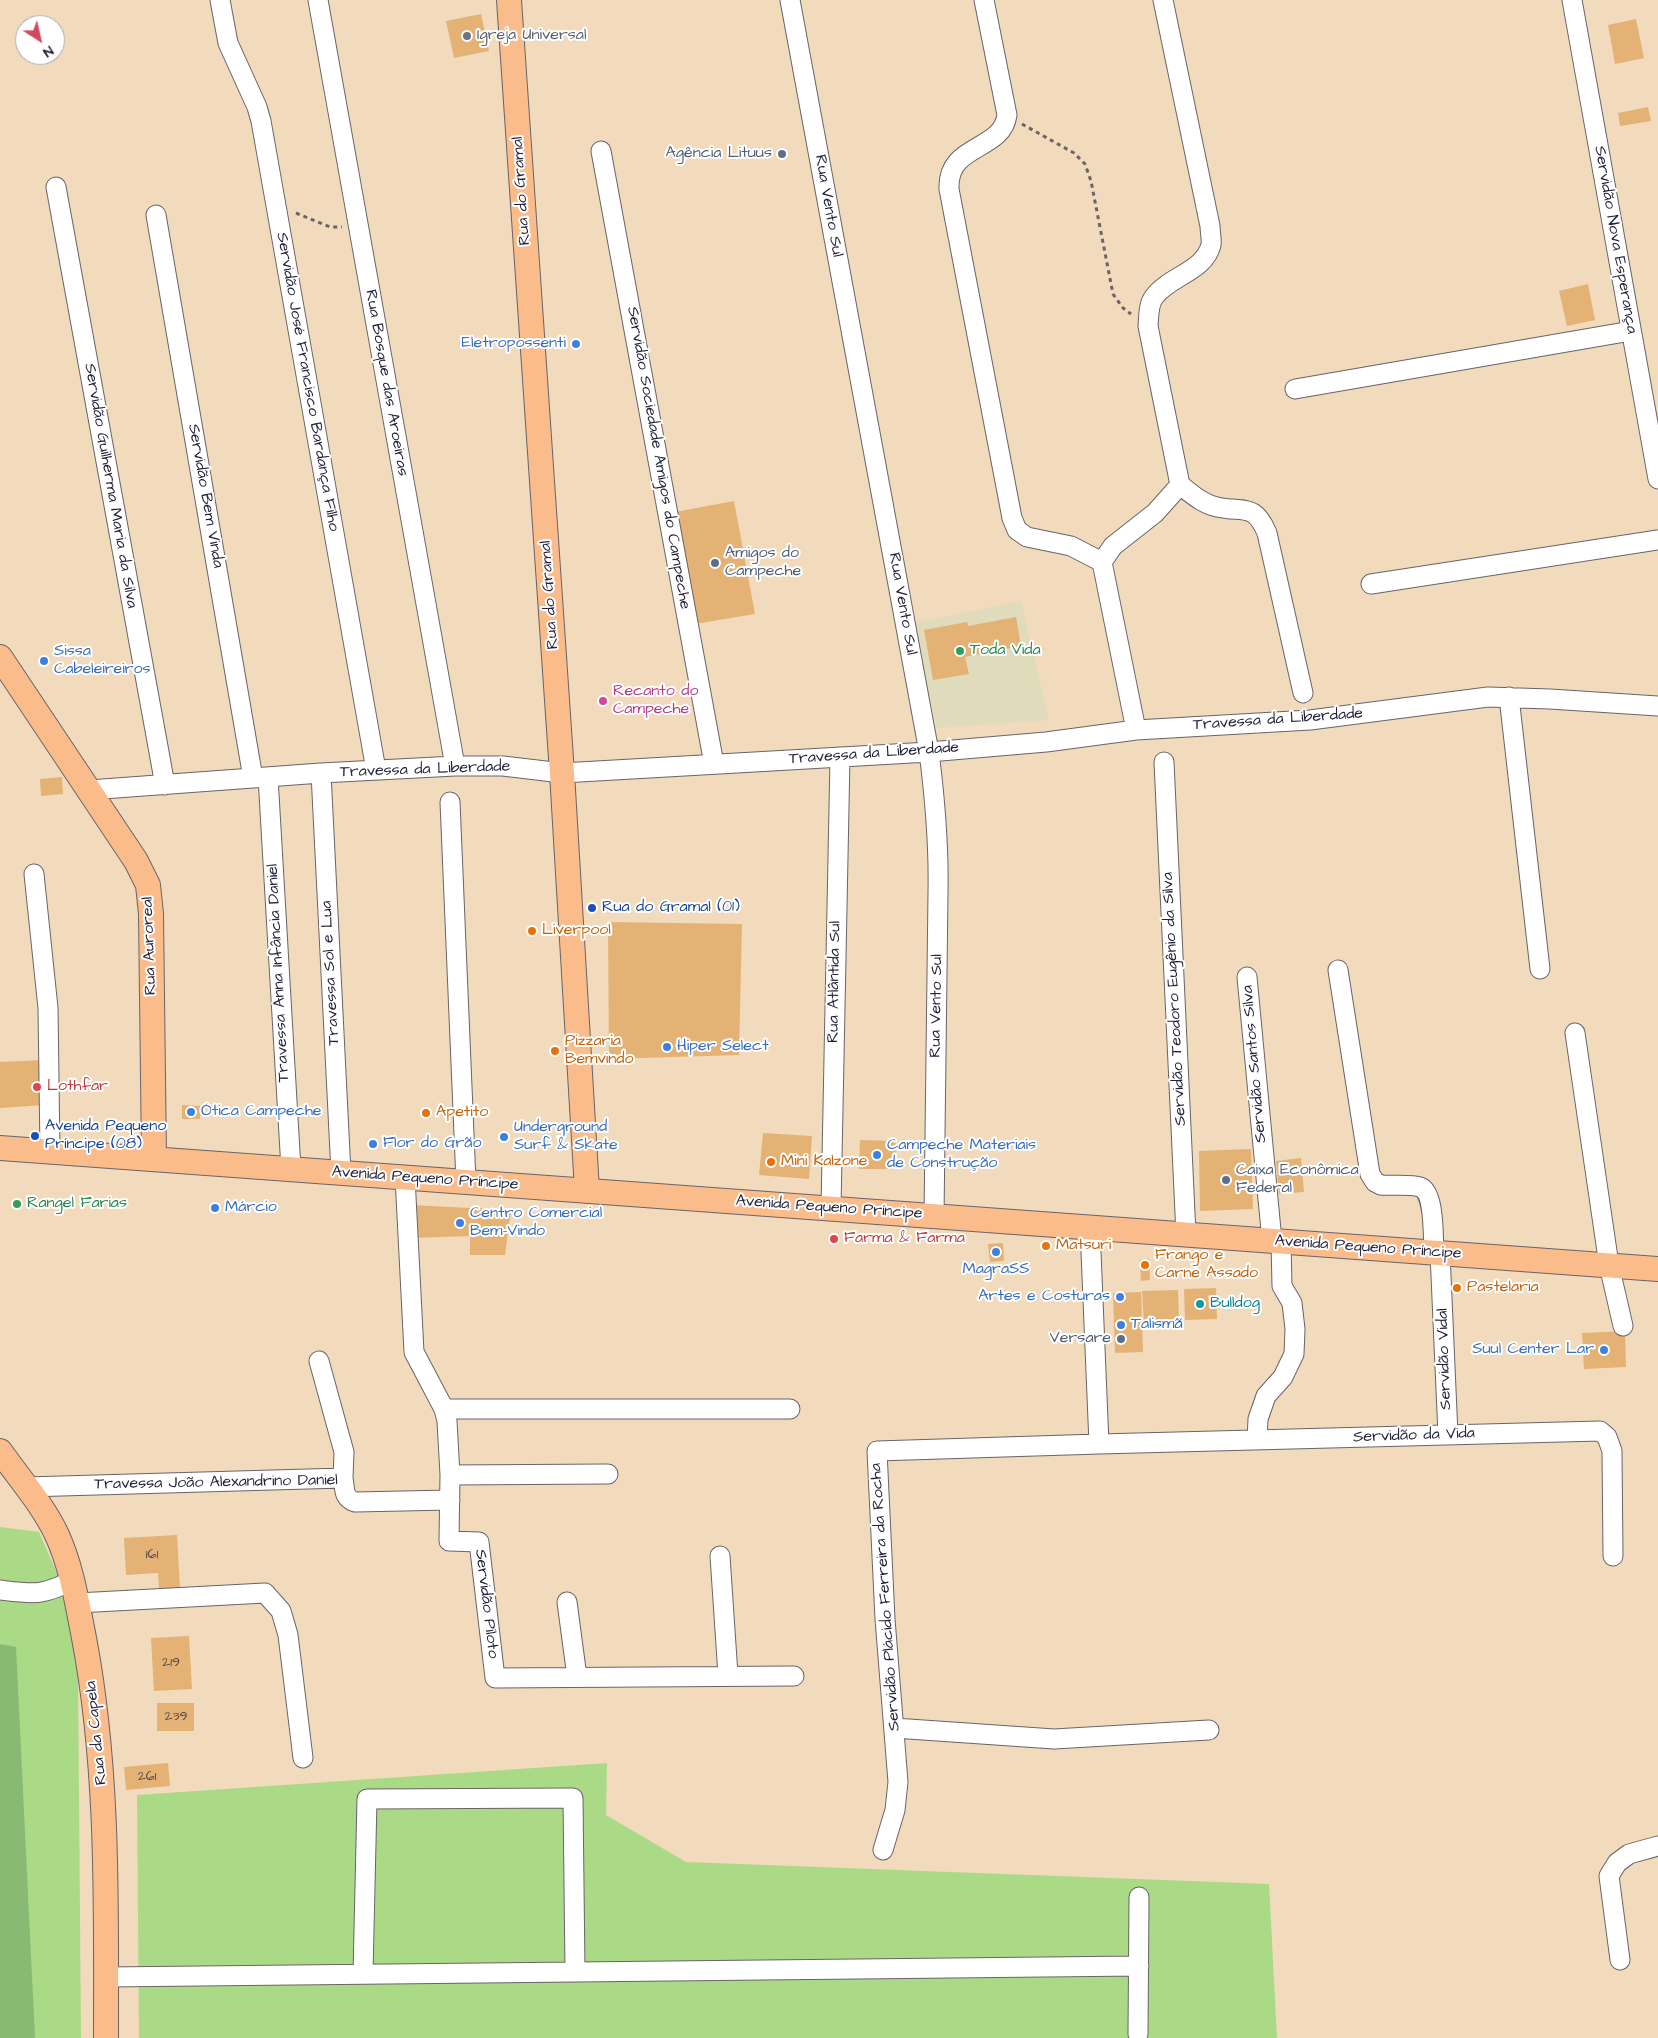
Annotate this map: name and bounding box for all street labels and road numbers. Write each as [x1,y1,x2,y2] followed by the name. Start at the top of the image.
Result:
[509,136,535,246] street label: Rua do Gramal
[1589,145,1641,335] street label: Servidão Nova Esperança
[810,153,846,259] street label: Rua Vento Sul
[271,231,343,533] street label: Servidão José Francisco Bardança Filho
[360,288,412,478] street label: Rua Bosque das Aroeiras
[622,305,694,611] street label: Servidão Sociedade Amigos do Campeche
[79,362,141,610] street label: Servidão Guilherma Maria da Silva
[183,422,227,570] street label: Servidão Bem Vinda
[537,540,563,650] street label: Rua do Gramal
[884,551,920,657] street label: Rua Vento Sul
[1192,704,1364,736] street label: Travessa da Liberdade
[788,738,960,770] street label: Travessa da Liberdade
[340,757,510,783] street label: Travessa da Liberdade
[264,863,294,1083] street label: Travessa Anna Infância Daniel
[1159,872,1191,1126] street label: Servidão Teodoro Eugênio da Silva
[139,896,161,996] street label: Rua Auroreal
[318,900,344,1046] street label: Travessa Sol e Lua
[824,921,846,1043] street label: Rua Atlântida Sul
[926,954,948,1058] street label: Rua Vento Sul
[1239,984,1271,1144] street label: Servidão Santos Silva
[331,1163,519,1195] street label: Avenida Pequeno Príncipe
[735,1192,923,1224] street label: Avenida Pequeno Príncipe
[1274,1232,1462,1264] street label: Avenida Pequeno Príncipe
[1434,1308,1456,1410] street label: Servidão Vidal
[1353,1424,1475,1448] street label: Servidão da Vida
[867,1462,905,1732] street label: Servidão Plácido Ferreira da Rocha
[94,1471,338,1495] street label: Travessa João Alexandrino Daniel
[470,1548,502,1660] street label: Servidão Piloto
[82,1680,112,1786] street label: Rua da Capela

